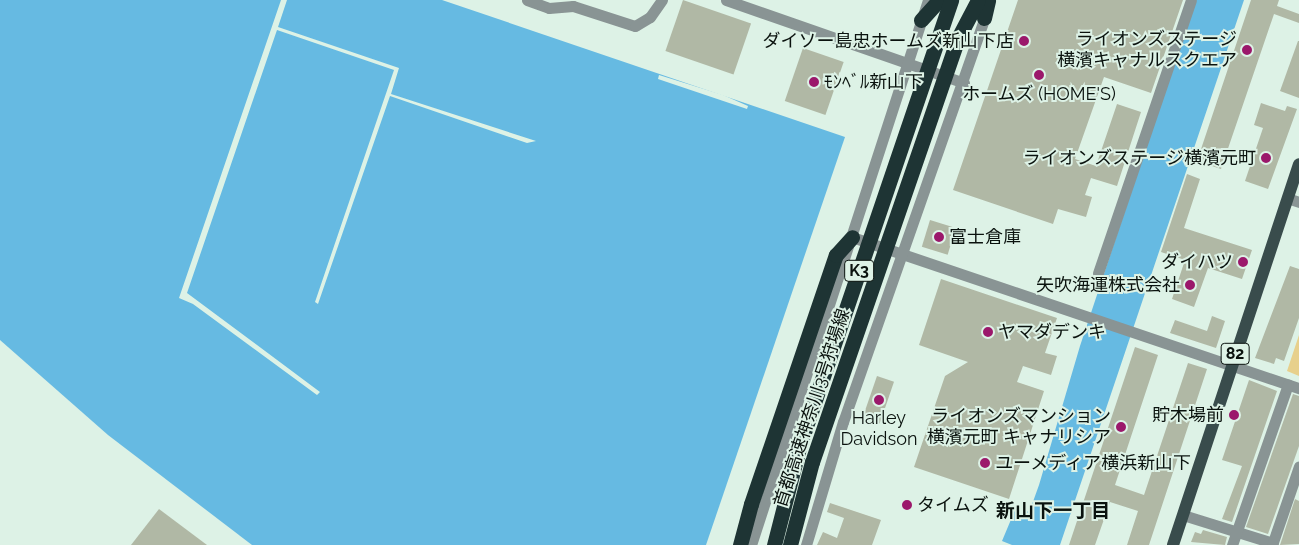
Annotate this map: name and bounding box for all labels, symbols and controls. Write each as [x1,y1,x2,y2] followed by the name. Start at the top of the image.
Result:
[1057,29,1237,72] place label: ライオンズステージ 横濱キャナルスクエア
[762,30,1014,52] place label: ダイソー島忠ホームズ新山下店
[1018,35,1030,47] marker: ダイソー島忠ホームズ新山下店
[1241,44,1253,56] marker: ライオンズステージ 横濱キャナルスクエア
[1033,69,1045,81] marker: ホームズ (HOME'S)
[824,71,923,93] place label: ﾓﾝﾍﾞﾙ新山下
[808,76,820,88] marker: ﾓﾝﾍﾞﾙ新山下
[962,83,1116,105] place label: ホームズ (HOME'S)
[1022,147,1256,169] place label: ライオンズステージ横濱元町
[1260,152,1272,164] marker: ライオンズステージ横濱元町
[949,226,1021,248] place label: 富士倉庫
[933,231,945,243] marker: 富士倉庫
[1161,251,1233,273] place label: ダイハツ
[1237,256,1249,268] marker: ダイハツ
[844,258,874,284] road number: K3
[1036,274,1180,296] place label: 矢吹海運株式会社
[1184,279,1196,291] marker: 矢吹海運株式会社
[770,306,854,510] street label: 首都高速神奈川3号狩場線
[998,321,1106,343] place label: ヤマダデンキ
[982,326,994,338] marker: ヤマダデンキ
[1220,340,1250,368] road number: 82
[873,394,885,406] marker: Harley Davidson
[1152,404,1224,426] place label: 貯木場前
[926,406,1111,448] place label: ライオンズマンション 横濱元町 キャナリシア
[841,408,917,450] place label: Harley Davidson
[1228,409,1240,421] marker: 貯木場前
[1115,421,1127,433] marker: ライオンズマンション 横濱元町 キャナリシア
[995,452,1193,474] place label: ユーメディア横浜新山下
[979,457,991,469] marker: ユーメディア横浜新山下
[917,494,989,516] place label: タイムズ
[901,499,913,511] marker: タイムズ
[996,500,1110,522] district label: 新山下一丁目

